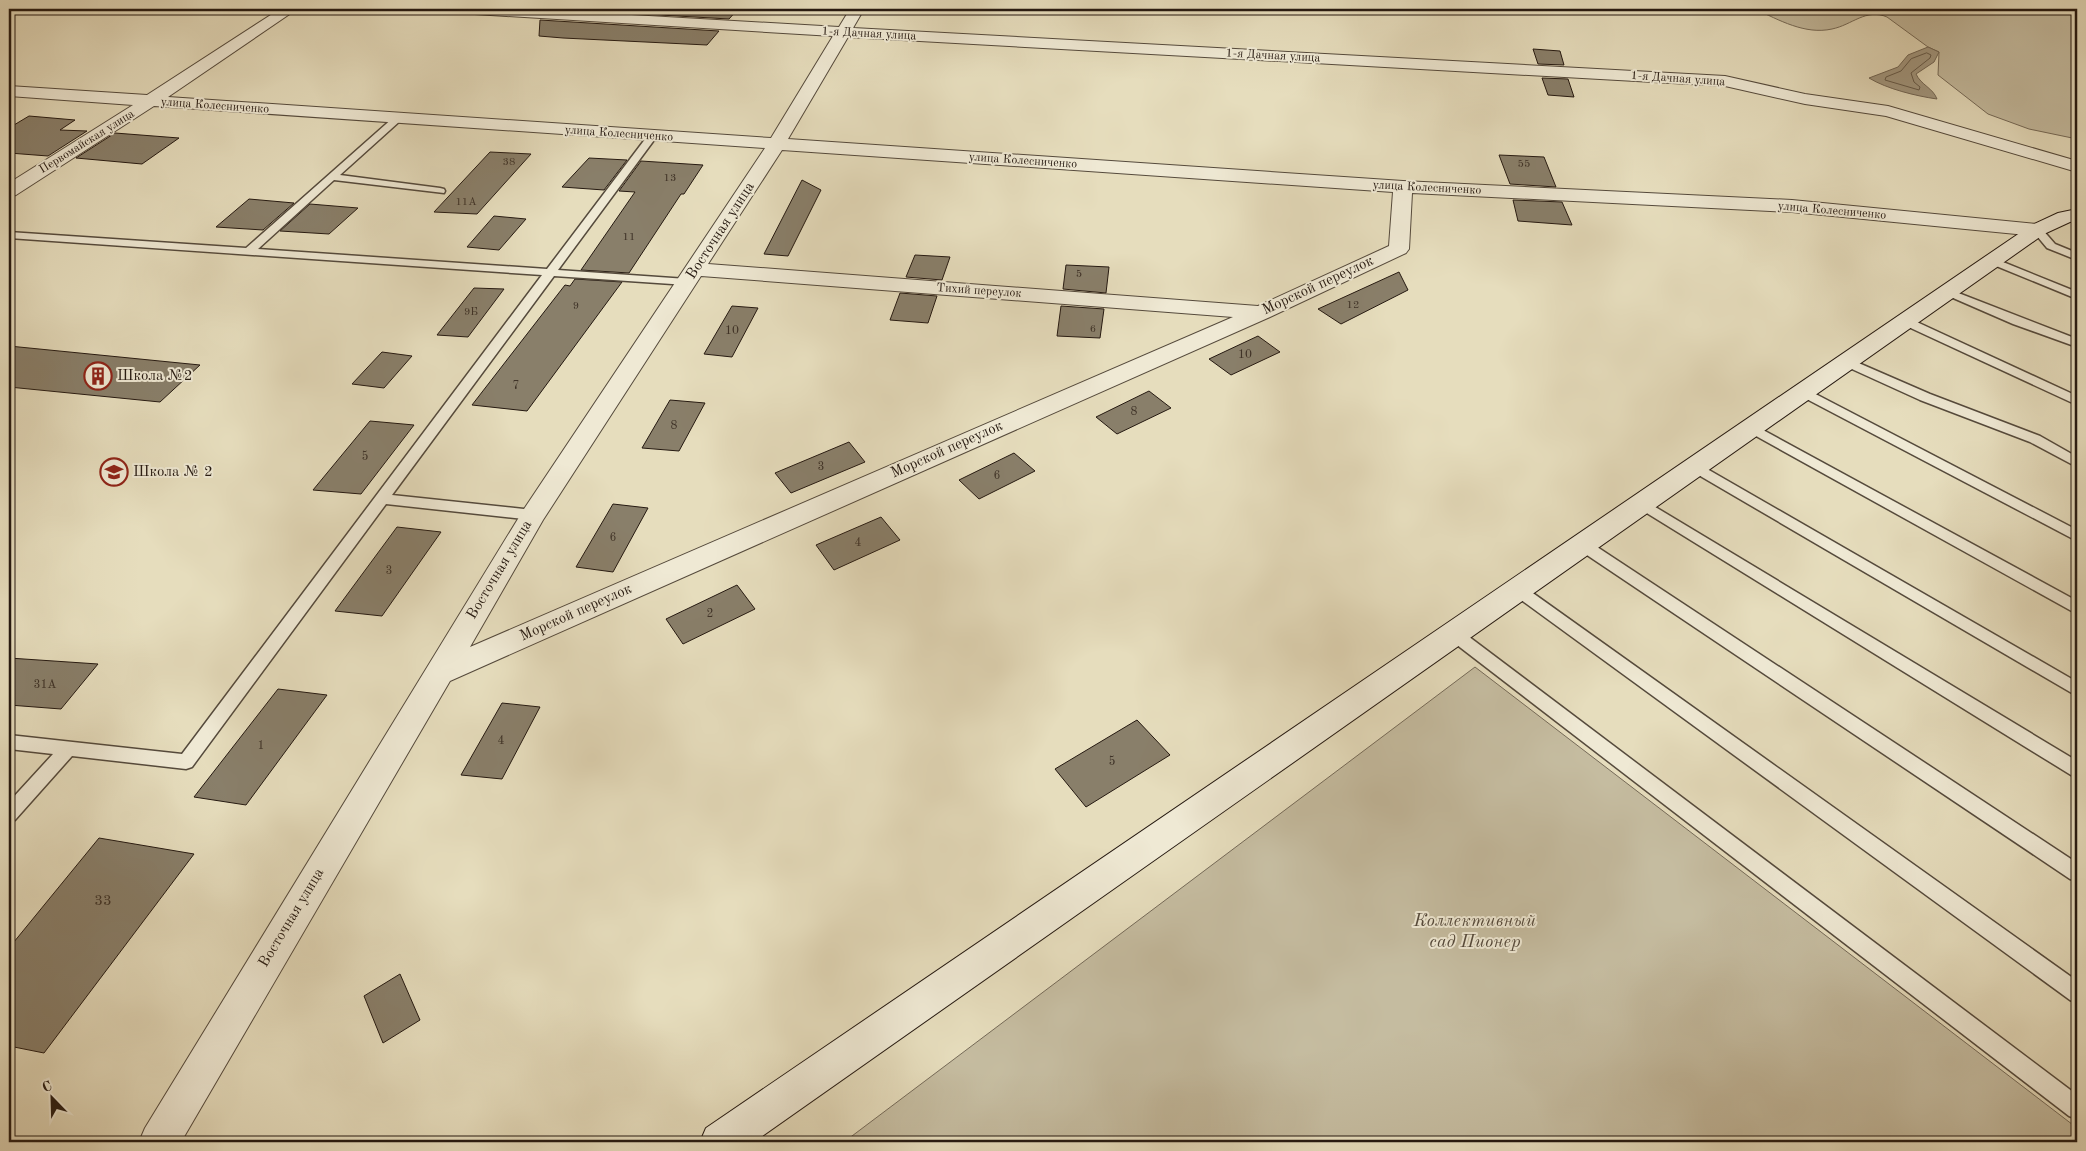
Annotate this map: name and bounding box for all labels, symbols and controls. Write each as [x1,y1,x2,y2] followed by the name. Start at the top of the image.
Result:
[821,26,917,42] street label: 1-я Дачная улица
[1225,48,1321,64] street label: 1-я Дачная улица
[1630,70,1726,88] street label: 1-я Дачная улица
[160,96,270,116] street label: улица Колесниченко
[37,108,137,176] street label: Первомайская улица
[564,124,674,144] street label: улица Колесниченко
[968,151,1078,171] street label: улица Колесниченко
[503,157,515,168] house number: 38
[1518,159,1530,170] house number: 55
[664,173,676,184] house number: 13
[684,179,758,282] street label: Восточная улица
[1372,179,1482,197] street label: улица Колесниченко
[455,197,477,208] house number: 11А
[1777,200,1887,222] street label: улица Колесниченко
[623,232,635,243] house number: 11
[1260,253,1376,318] street label: Морской переулок
[1076,269,1082,280] house number: 5
[936,282,1022,300] street label: Тихий переулок
[1347,300,1359,311] house number: 12
[573,301,579,312] house number: 9
[464,307,478,318] house number: 9Б
[1090,324,1096,335] house number: 6
[725,325,739,337] house number: 10
[1238,349,1252,361] house number: 10
[83,361,113,391] building icon: Школа №2
[117,369,192,384] place label: Школа №2
[513,380,519,392] house number: 7
[1131,406,1138,418] house number: 8
[889,418,1006,481] street label: Морской переулок
[671,420,678,432] house number: 8
[362,450,369,463] house number: 5
[99,457,129,487] school or university icon: Школа № 2
[818,461,824,473] house number: 3
[133,465,213,480] place label: Школа № 2
[994,470,1001,482] house number: 6
[465,517,536,622] street label: Восточная улица
[610,532,617,544] house number: 6
[855,537,862,549] house number: 4
[386,565,392,577] house number: 3
[518,581,635,644] street label: Морской переулок
[707,608,713,620] house number: 2
[33,679,57,691] house number: 31А
[498,735,505,747] house number: 4
[258,740,264,752] house number: 1
[1109,755,1116,768] house number: 5
[257,865,328,970] street label: Восточная улица
[94,894,112,909] house number: 33
[1413,912,1536,951] park label: Коллективный сад Пионер
[28,1074,78,1124] north arrow
[40,1079,54,1095] text: С

